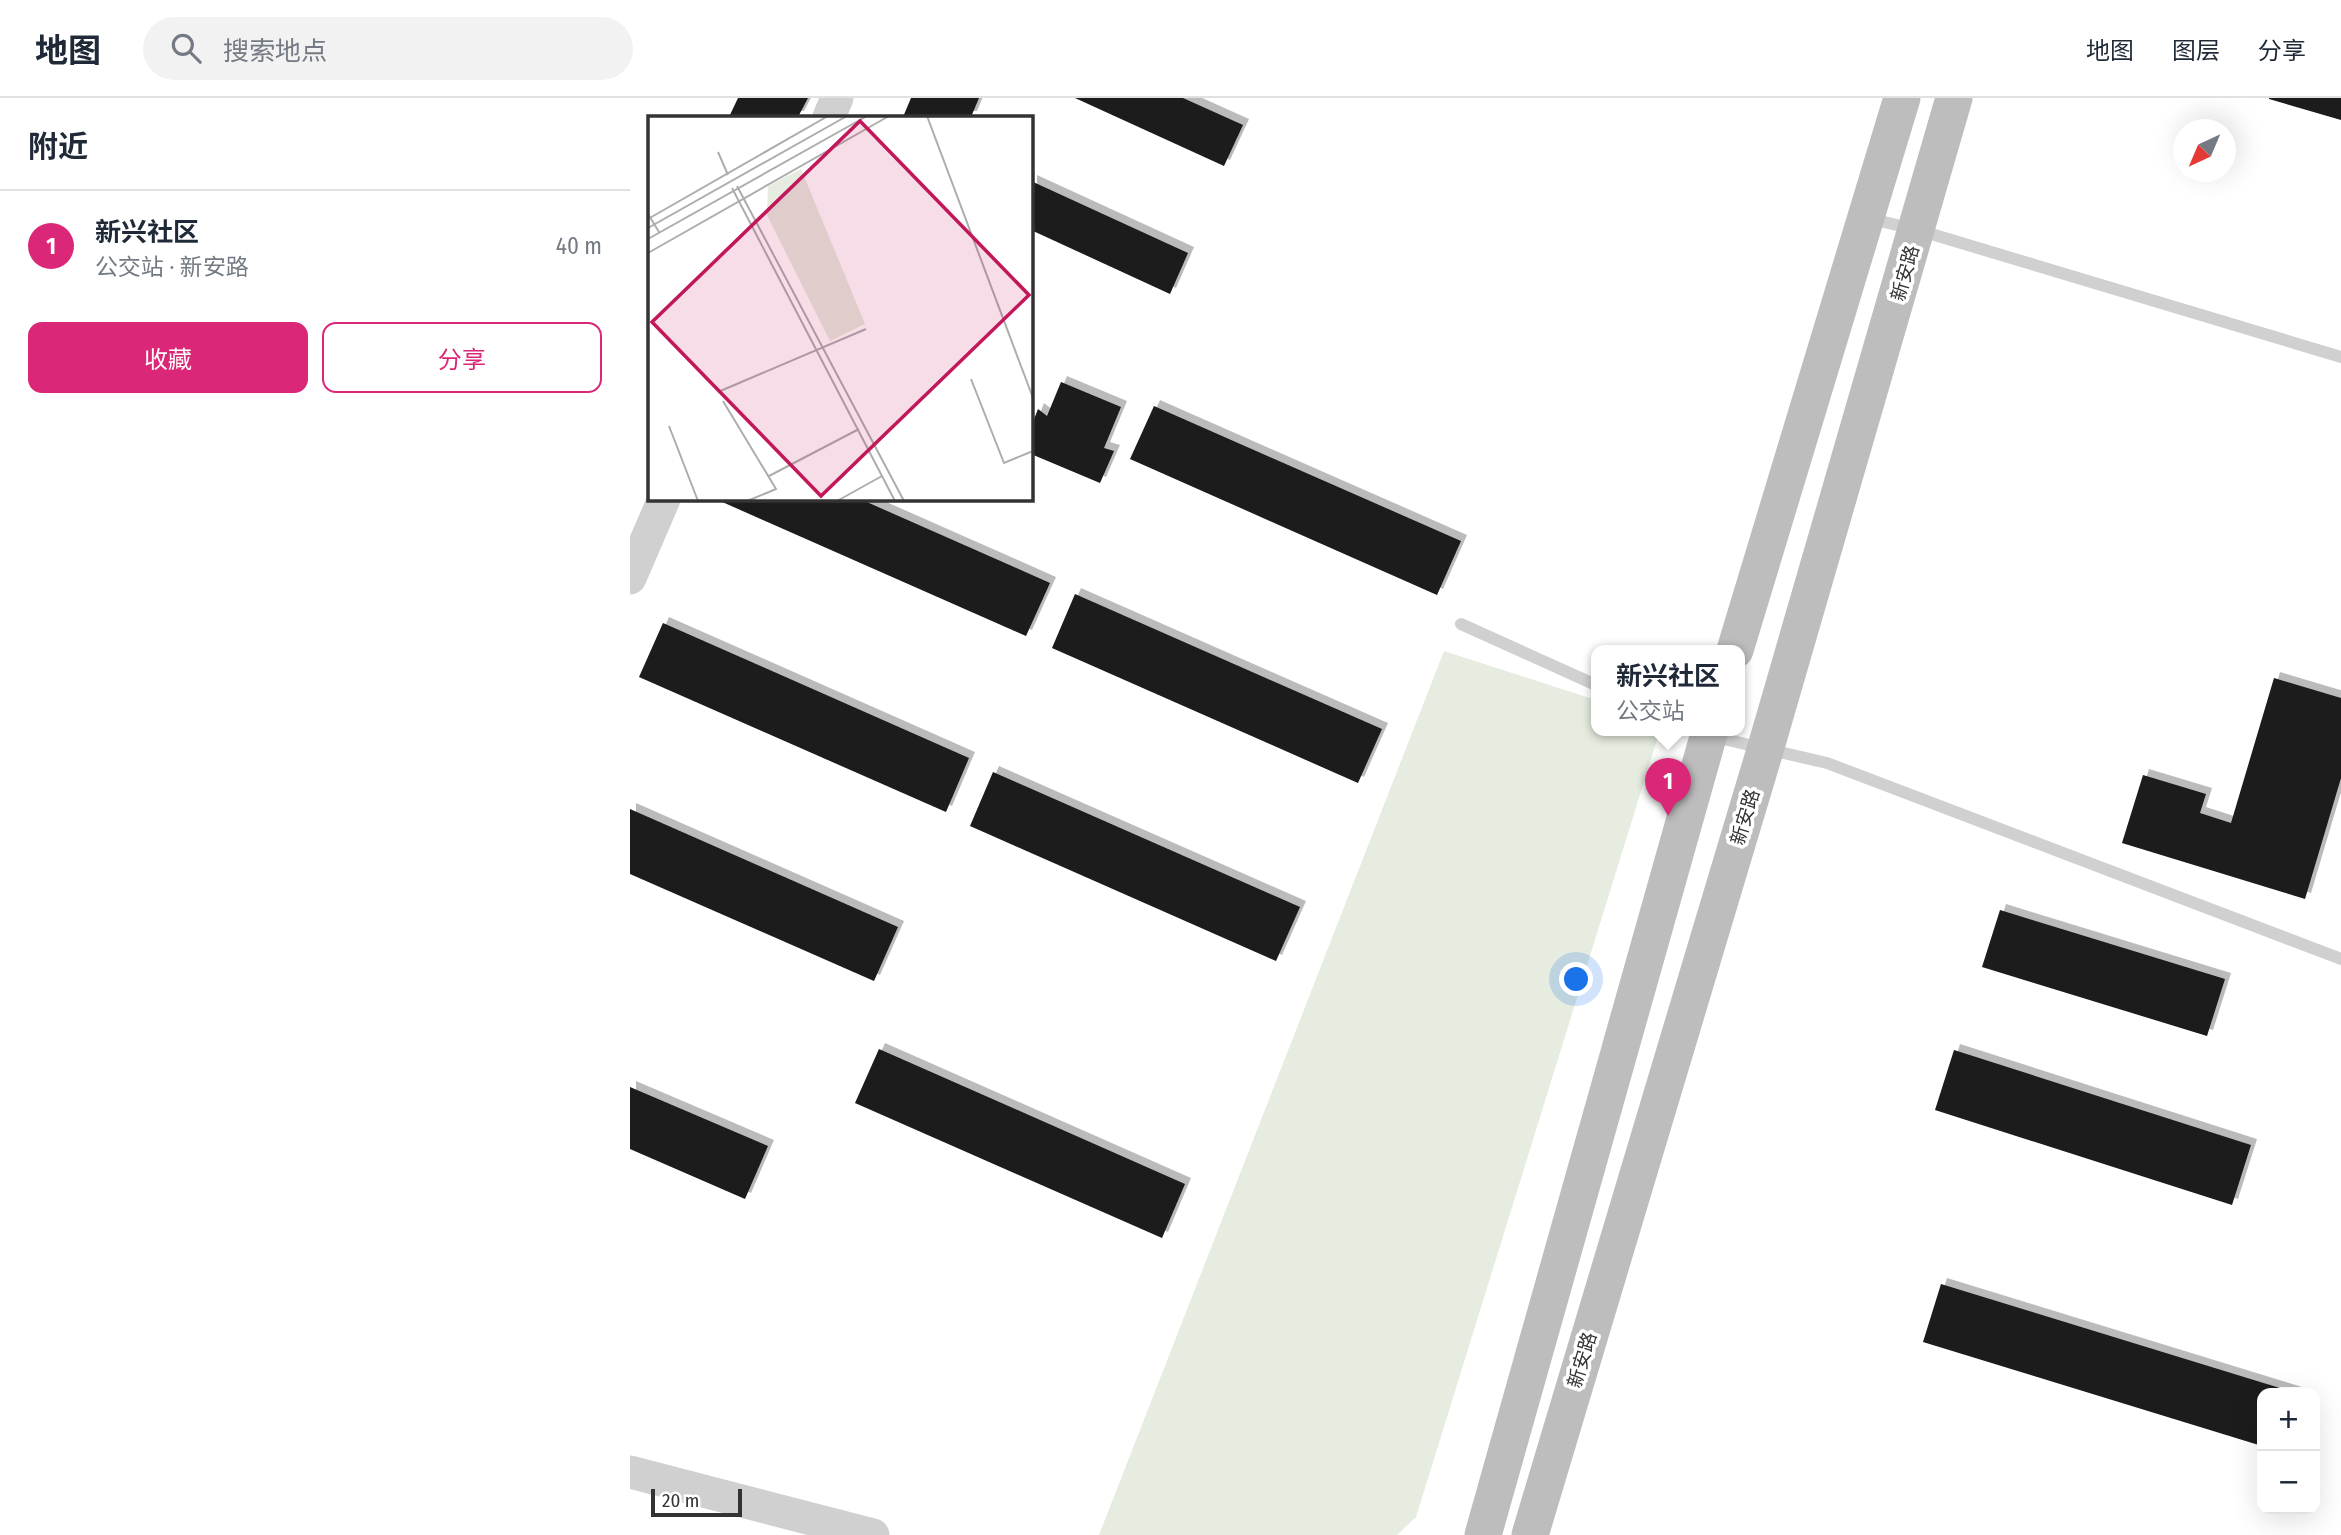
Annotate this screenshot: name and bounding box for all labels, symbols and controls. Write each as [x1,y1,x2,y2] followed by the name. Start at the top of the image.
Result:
[143,17,633,80] search box
[167,29,205,67] icon: search
[35,31,101,71] text: 地图
[223,36,327,67] text: 搜索地点
[2086,37,2134,65] text: 地图
[2172,37,2220,65] text: 图层
[2258,37,2306,65] text: 分享
[648,116,1032,500] inset map
[2173,119,2236,182] north arrow
[28,129,88,165] text: 附近
[95,217,199,248] text: 新兴社区
[46,232,56,260] text: 1
[556,232,602,260] text: 40 m
[1886,242,1924,304] street label: 新安路
[95,253,249,281] text: 公交站 · 新安路
[28,322,308,393] button: 收藏
[322,322,602,393] button: 分享
[1591,645,1745,736] popup
[1616,661,1720,692] text: 新兴社区
[1616,697,1685,725] text: 公交站
[1645,758,1691,816] pin: 1
[1726,786,1764,848] street label: 新安路
[1559,962,1593,996] your location
[1563,1329,1601,1391] street label: 新安路
[2257,1388,2320,1514] map controls
[2257,1388,2320,1451] button: +
[2257,1451,2320,1514] button: −
[651,1486,742,1518] scale bar
[662,1489,699,1512] text: 20 m

